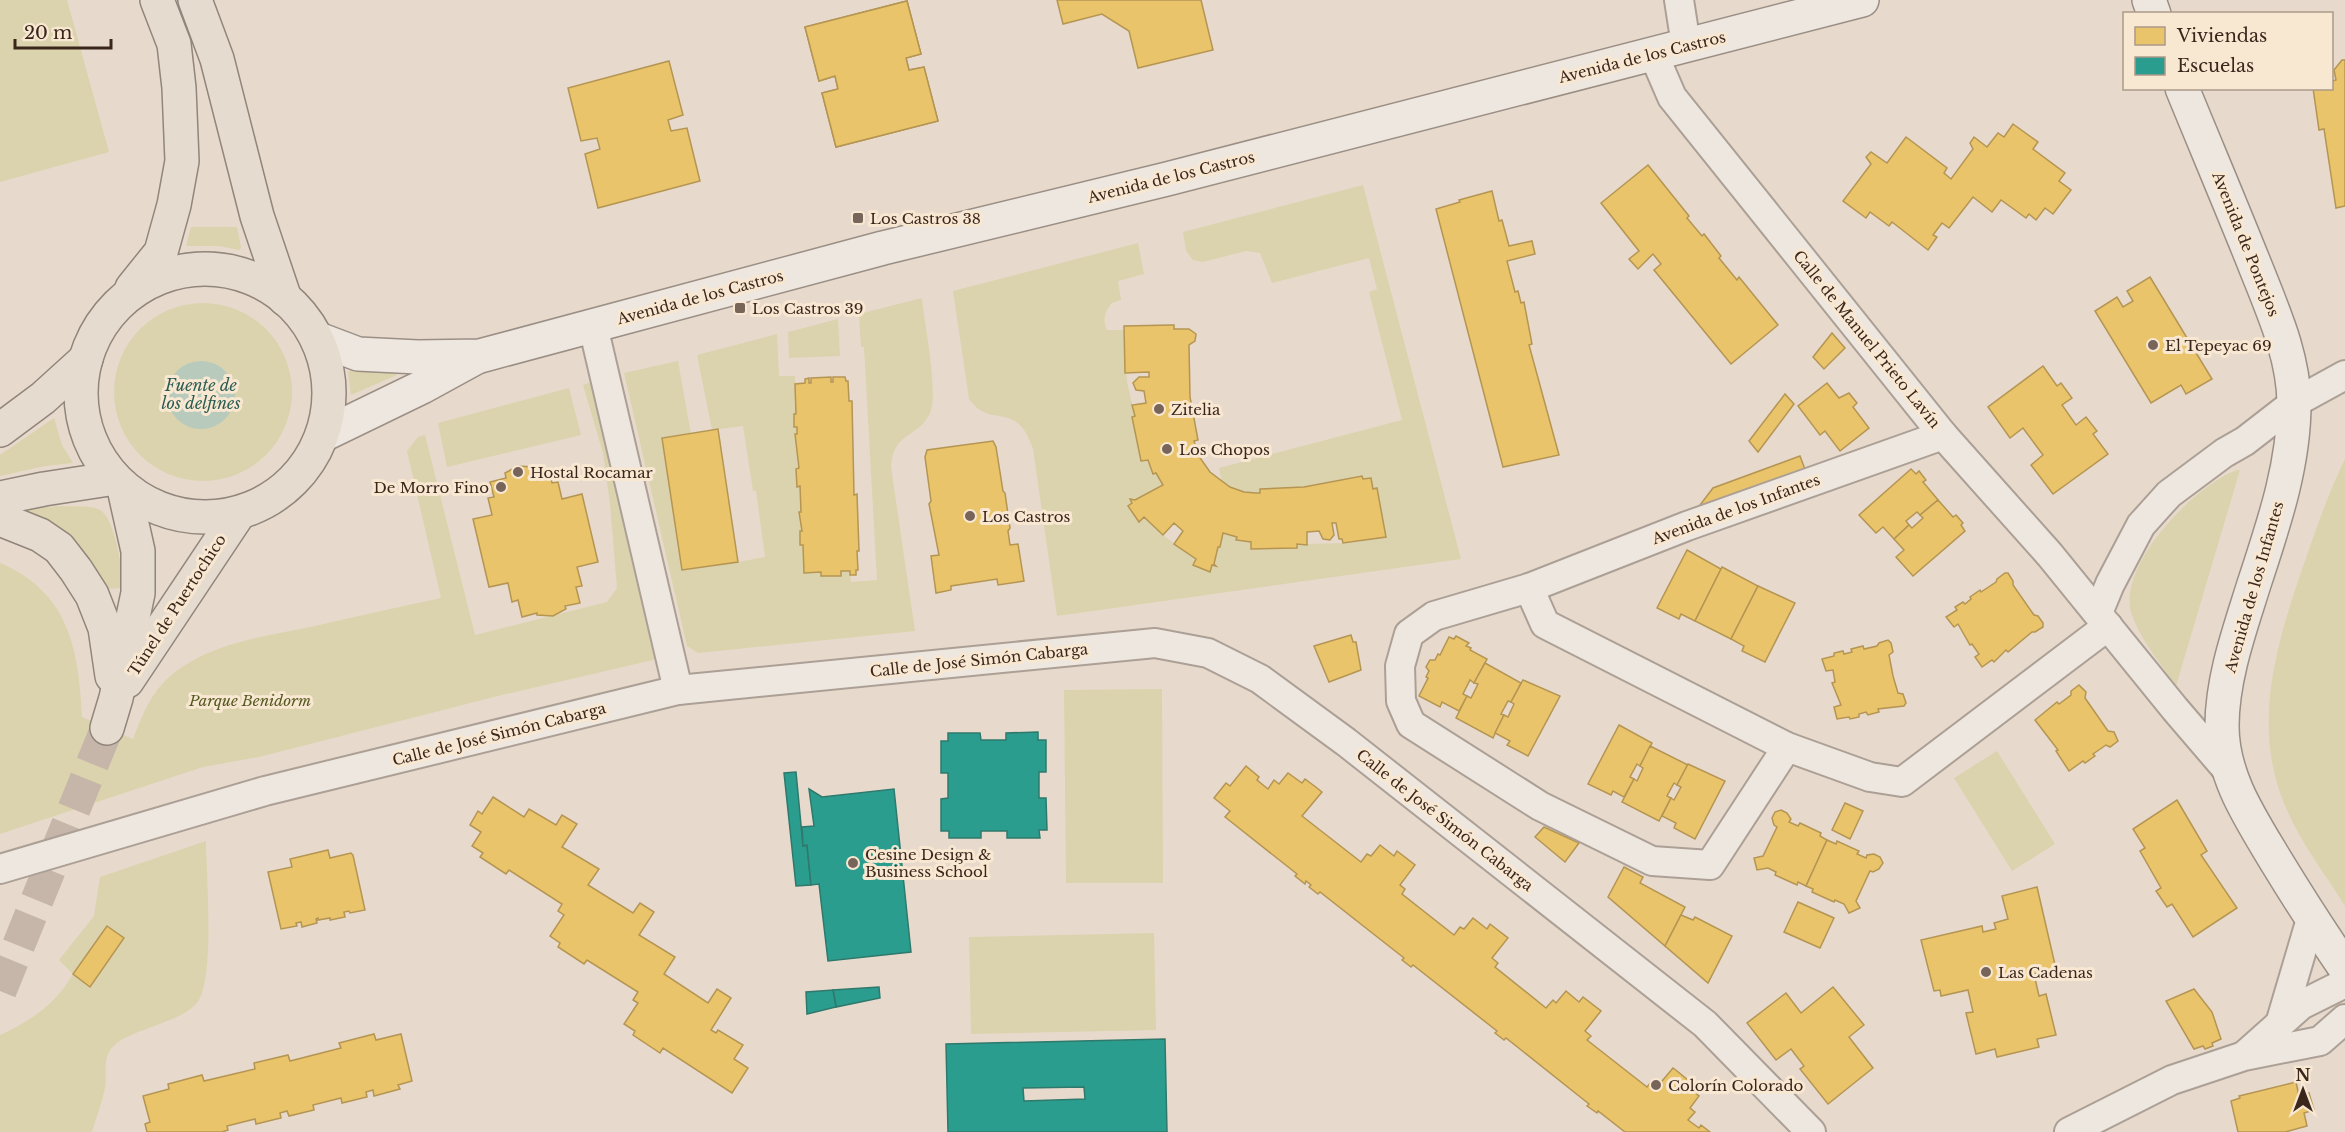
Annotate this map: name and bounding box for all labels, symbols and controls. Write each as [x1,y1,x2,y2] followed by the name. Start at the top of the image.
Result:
[15,12,111,50] scale bar
[2123,12,2333,90] legend
[24,22,72,44] text: 20 m
[2176,25,2267,47] text: Viviendas
[1556,27,1728,87] street label: Avenida de los Castros
[2177,55,2254,77] text: Escuelas
[1085,147,1257,207] street label: Avenida de los Castros
[2208,168,2284,319] street label: Avenida de Pontejos
[870,209,981,228] place label: Los Castros 38
[851,211,865,225] marker: Los Castros 38
[1789,246,1945,432] street label: Calle de Manuel Prieto Lavín
[614,266,785,329] street label: Avenida de los Castros
[752,299,863,318] place label: Los Castros 39
[733,301,747,315] marker: Los Castros 39
[2165,336,2272,355] place label: El Tepeyac 69
[2146,338,2160,352] marker: El Tepeyac 69
[162,375,241,413] water label: Fuente de los delfines
[1171,400,1221,419] place label: Zitelia
[1152,402,1166,416] marker: Zitelia
[1179,440,1270,459] place label: Los Chopos
[1160,442,1174,456] marker: Los Chopos
[530,463,653,482] place label: Hostal Rocamar
[511,465,525,479] marker: Hostal Rocamar
[1648,470,1823,549] street label: Avenida de los Infantes
[374,478,489,497] place label: De Morro Fino
[494,480,508,494] marker: De Morro Fino
[2220,499,2288,676] street label: Avenida de los Infantes
[982,507,1070,526] place label: Los Castros
[963,509,977,523] marker: Los Castros
[124,530,230,679] street label: Túnel de Puertochico
[869,639,1090,681] street label: Calle de José Simón Cabarga
[188,691,311,710] park label: Parque Benidorm
[390,698,608,770] street label: Calle de José Simón Cabarga
[1353,745,1538,895] street label: Calle de José Simón Cabarga
[865,845,991,881] place label: Cesine Design & Business School
[846,856,860,870] marker: Cesine Design & Business School
[1998,963,2093,982] place label: Las Cadenas
[1979,965,1993,979] marker: Las Cadenas
[2273,1060,2333,1120] north arrow
[2295,1065,2311,1085] text: N
[1668,1076,1804,1095] place label: Colorín Colorado
[1649,1078,1663,1092] marker: Colorín Colorado

